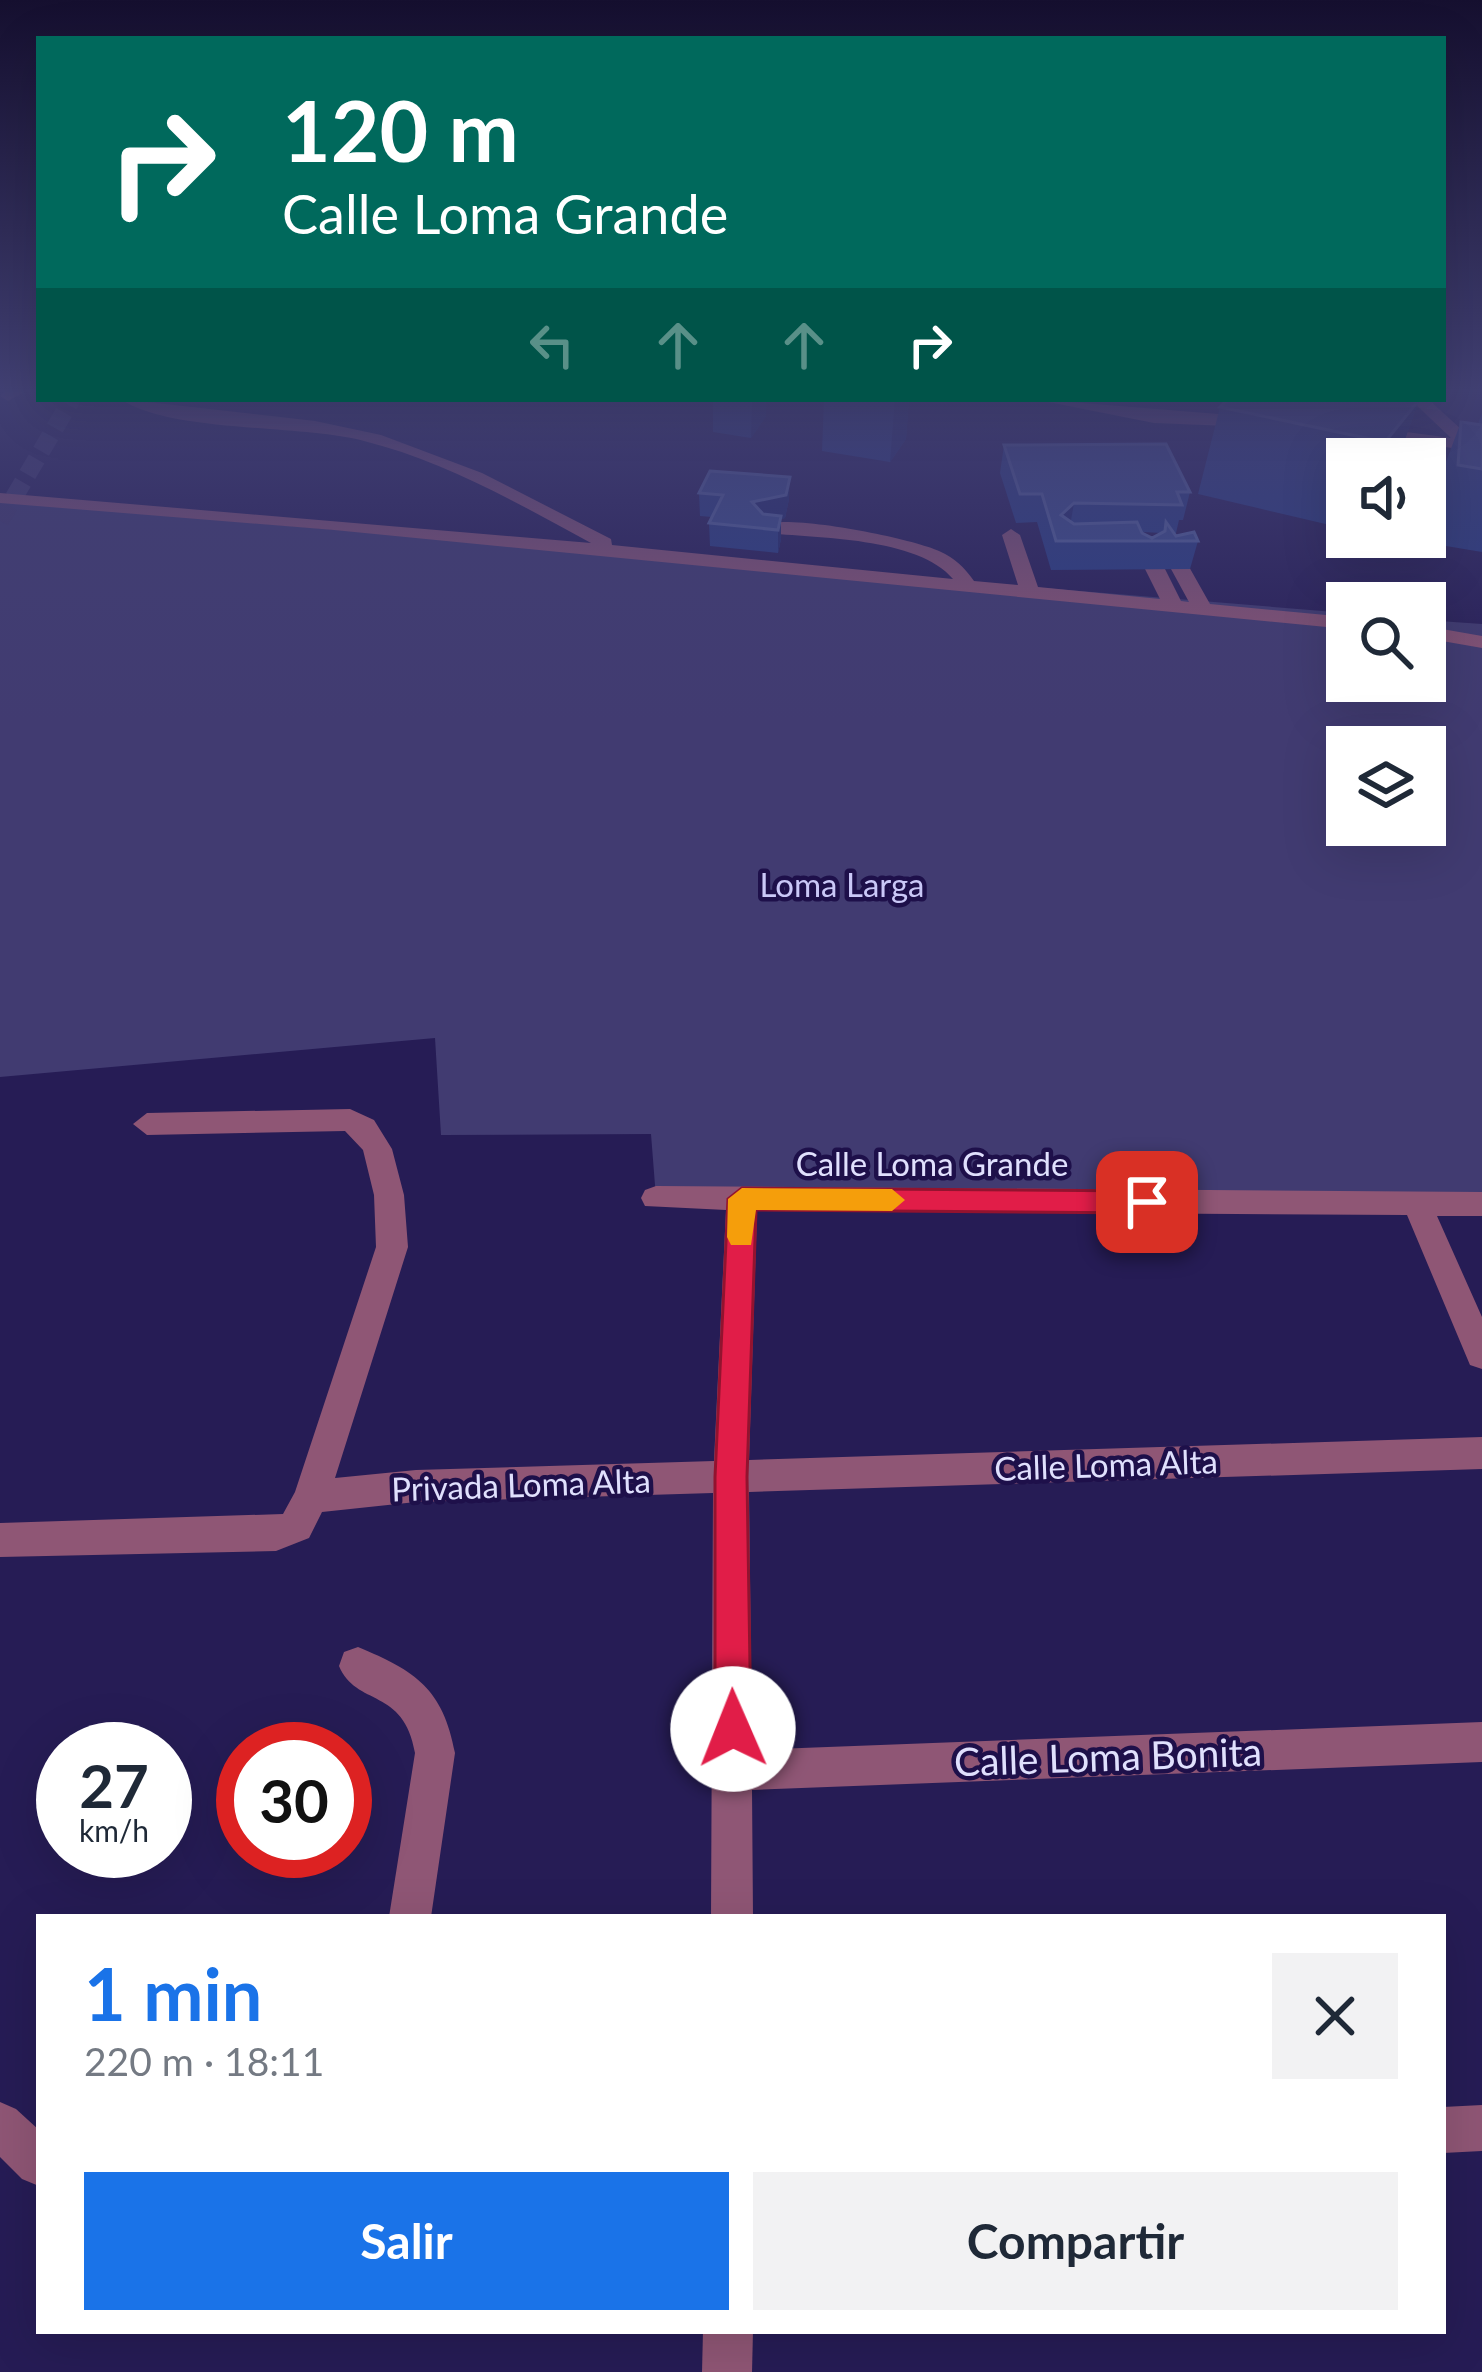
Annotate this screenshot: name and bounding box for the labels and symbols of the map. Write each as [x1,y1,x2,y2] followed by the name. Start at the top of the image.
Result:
[760,864,924,904] park label: Loma Larga
[796,1143,1068,1183] street label: Calle Loma Grande
[1096,1151,1198,1253] pin
[994,1440,1218,1488] street label: Calle Loma Alta
[391,1459,651,1509] street label: Privada Loma Alta
[670,1666,796,1792] position arrow
[216,1722,372,1878] speed limit sign: 30
[953,1728,1263,1784] street label: Calle Loma Bonita

